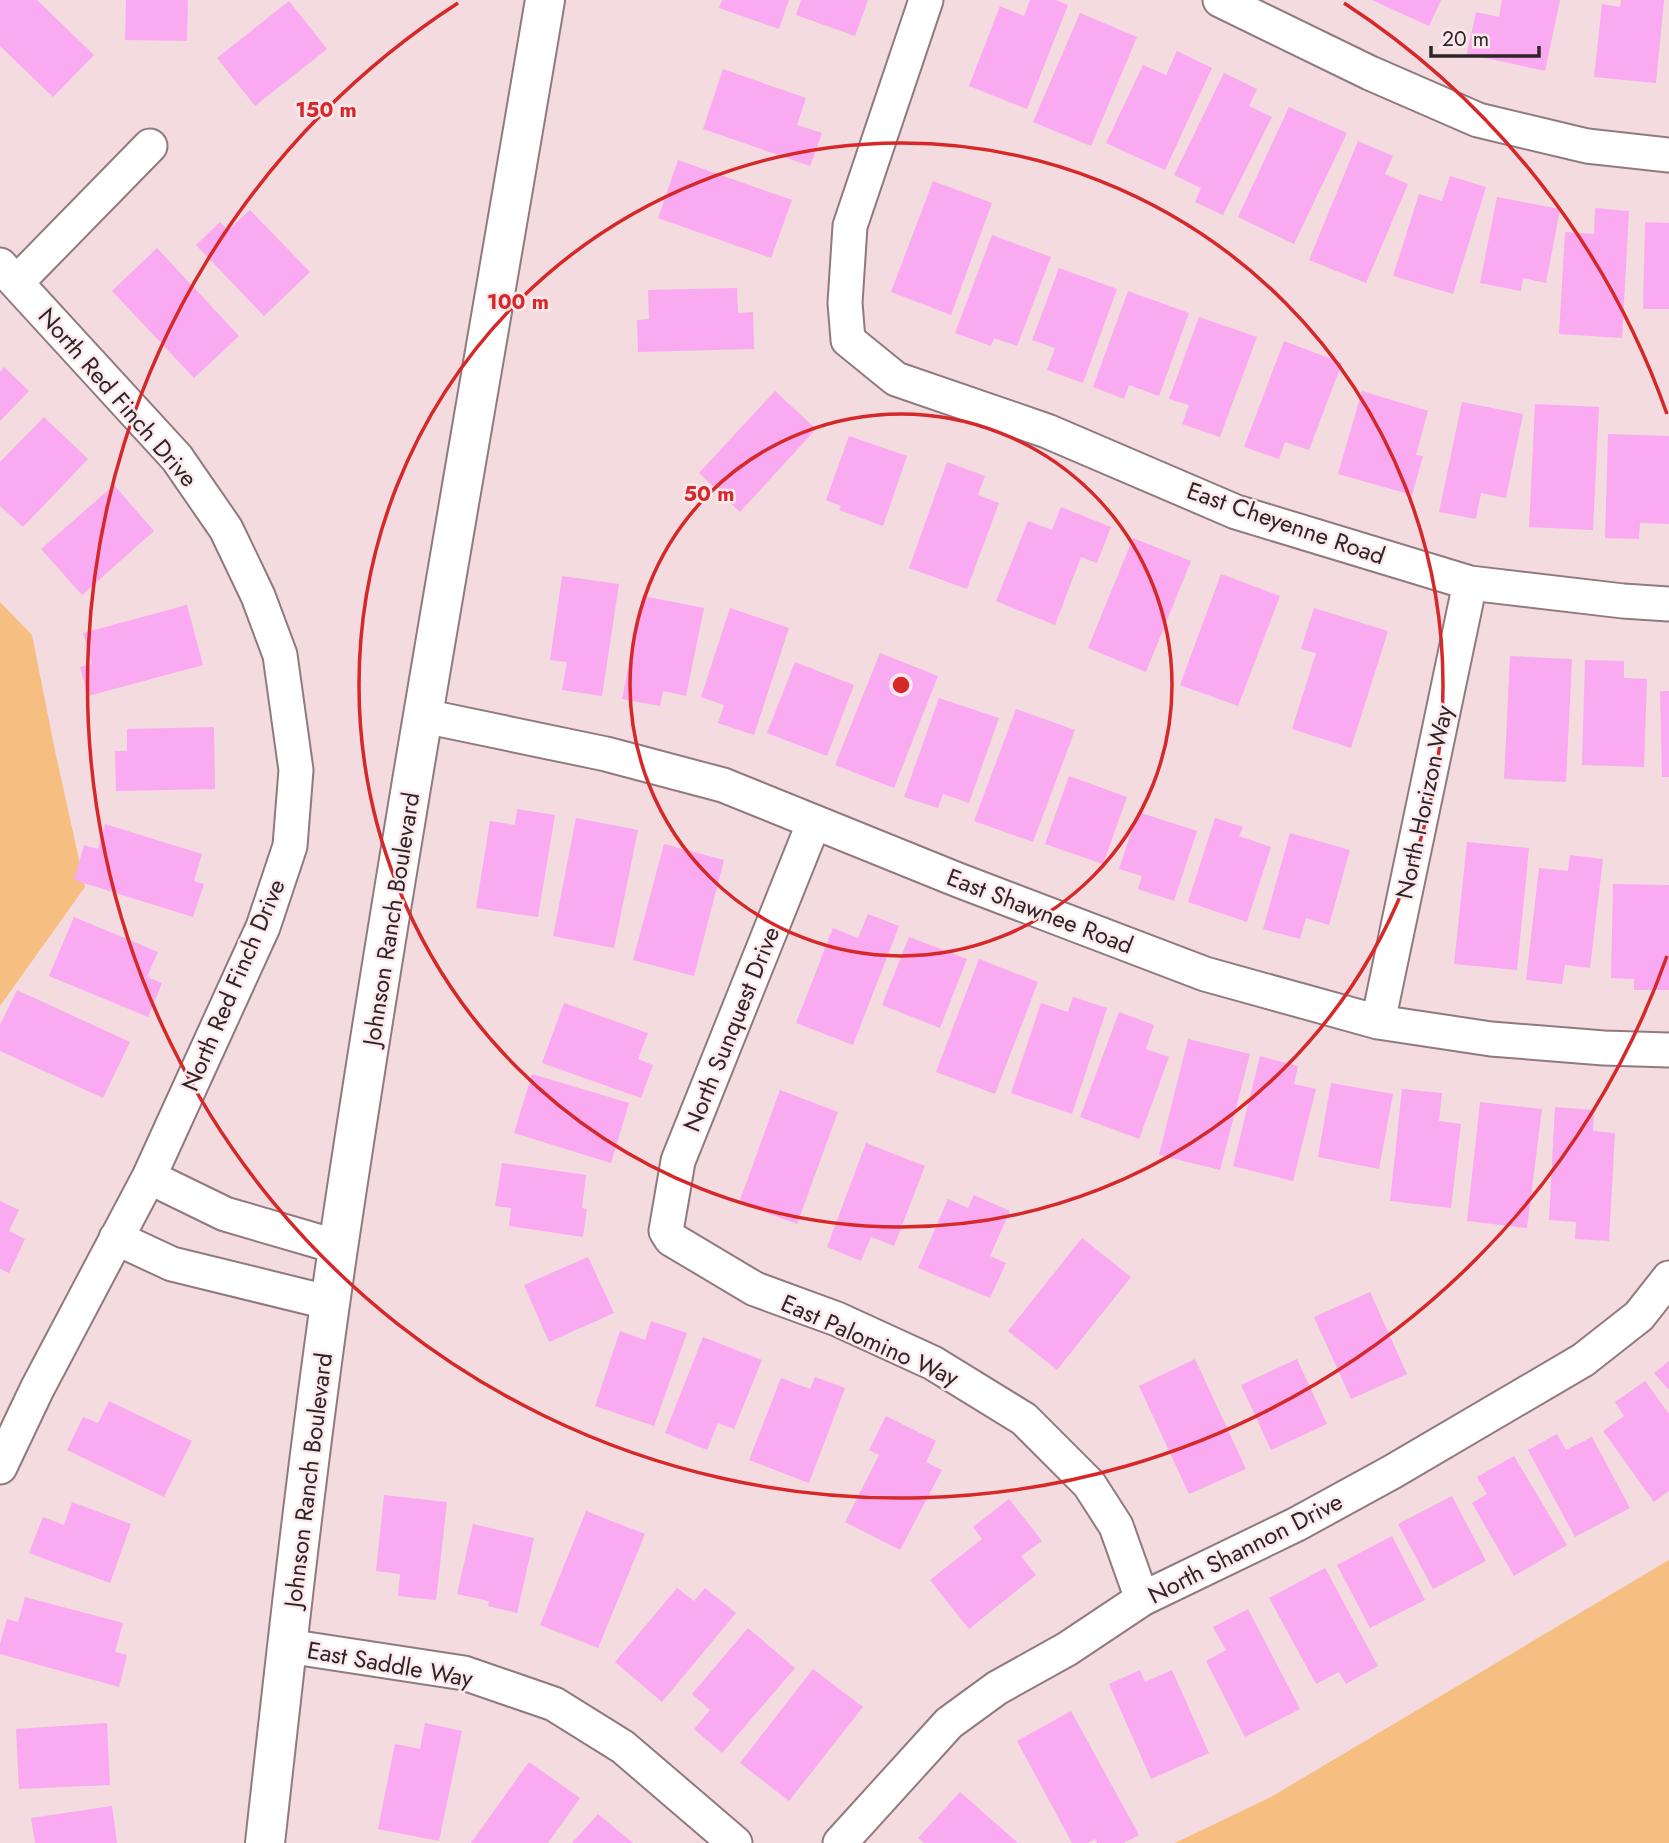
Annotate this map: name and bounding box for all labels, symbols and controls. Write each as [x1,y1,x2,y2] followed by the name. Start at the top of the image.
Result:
[1431,14,1540,58] scale bar
[1442,24,1489,54] text: 20 m
[295,95,357,125] text: 150 m
[487,287,549,317] text: 100 m
[30,300,206,494] street label: North Red Finch Drive
[1182,473,1390,573] street label: East Cheyenne Road
[684,479,734,509] text: 50 m
[889,673,913,697] centre of rings
[1386,702,1462,902] street label: North Horizon Way
[353,790,428,1051] street label: Johnson Ranch Boulevard
[942,859,1138,963] street label: East Shawnee Road
[172,873,294,1097] street label: North Red Finch Drive
[674,921,788,1137] street label: North Sunquest Drive
[776,1285,965,1395] street label: East Palomino Way
[275,1351,341,1612] street label: Johnson Ranch Boulevard
[1142,1484,1348,1612] street label: North Shannon Drive
[304,1632,476,1696] street label: East Saddle Way

